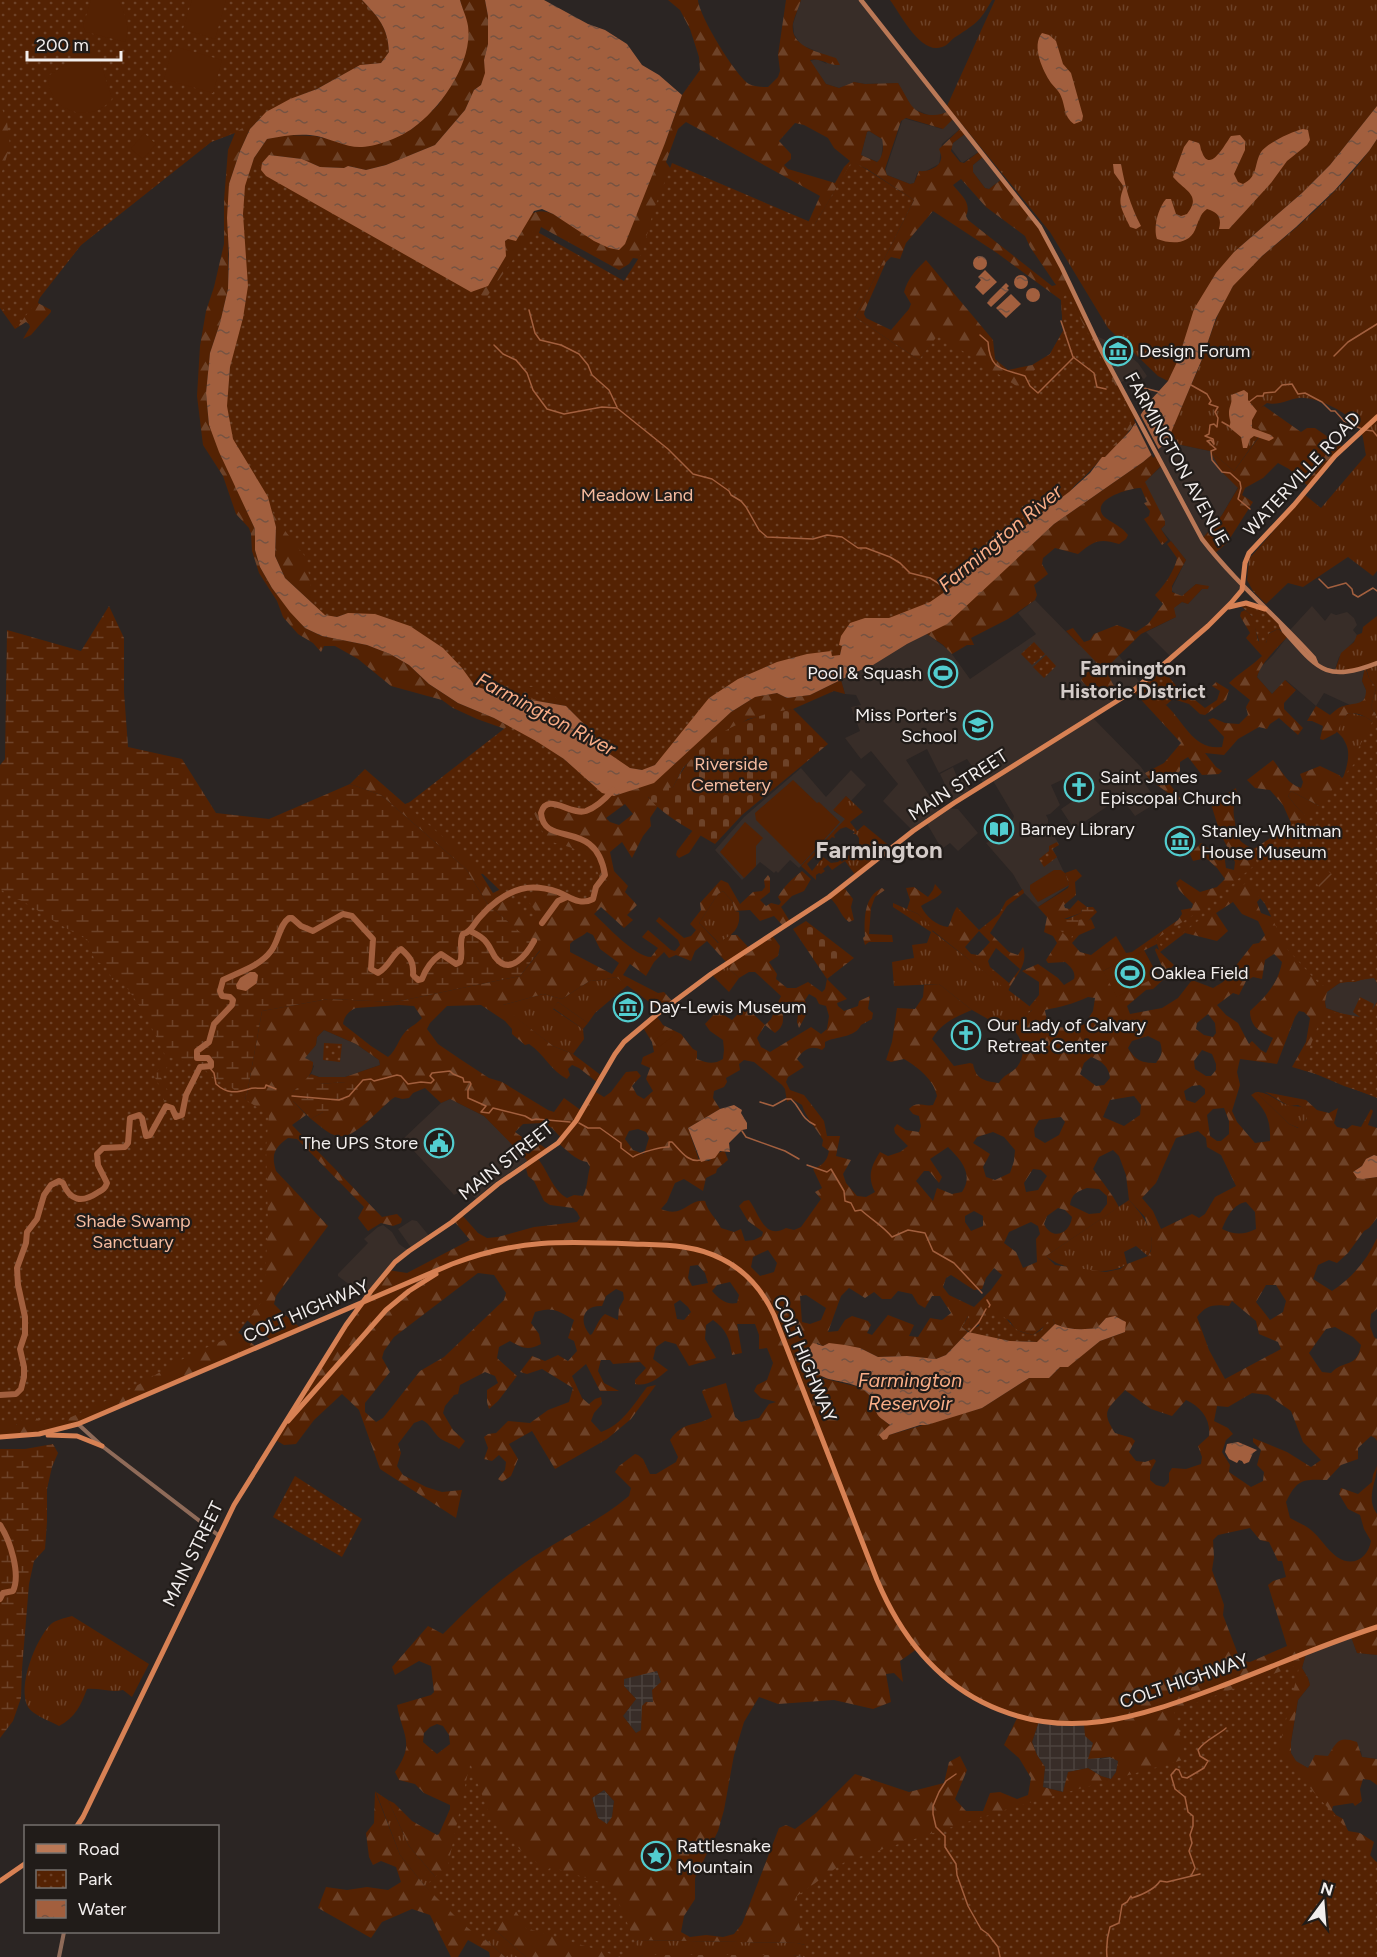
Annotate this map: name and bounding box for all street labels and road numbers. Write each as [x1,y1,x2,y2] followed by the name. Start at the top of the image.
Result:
[1120,368,1234,550] street label: FARMINGTON AVENUE
[1239,407,1365,541] street label: WATERVILLE ROAD
[904,745,1012,825] street label: MAIN STREET
[454,1117,558,1205] street label: MAIN STREET
[240,1275,372,1347] street label: COLT HIGHWAY
[769,1293,841,1425] street label: COLT HIGHWAY
[158,1498,228,1610] street label: MAIN STREET
[1117,1649,1251,1713] street label: COLT HIGHWAY

